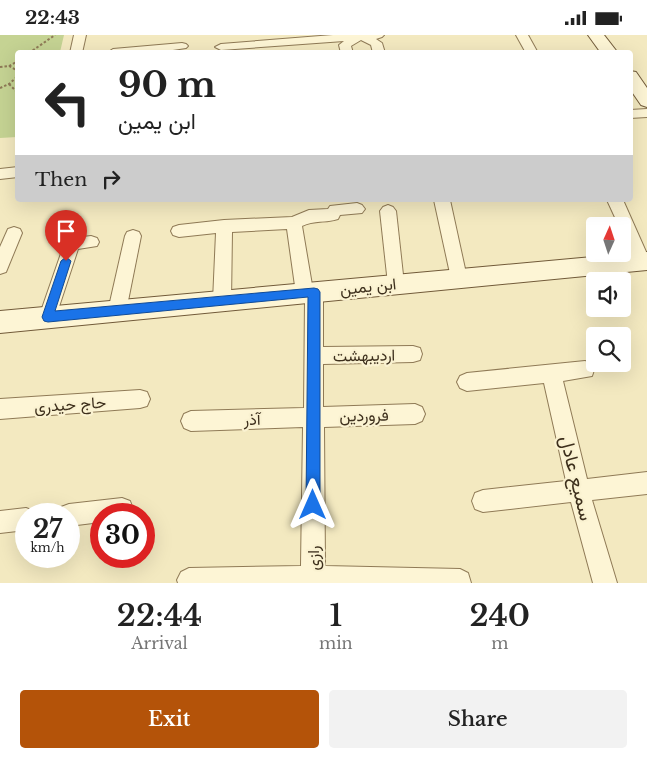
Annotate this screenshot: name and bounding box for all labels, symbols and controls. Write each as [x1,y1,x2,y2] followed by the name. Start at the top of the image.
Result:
[25,6,80,29] text: 22:43
[118,63,216,106] text: 90 m
[35,70,100,135] icon: left
[118,108,196,135] text: ابن یمین
[97,165,125,193] icon: right
[35,168,87,191] text: Then
[45,210,87,261] pin
[52,217,80,245] icon: arrive
[586,217,631,263] north arrow
[586,217,631,372] map controls
[586,272,631,317] button: sound
[339,273,397,300] street label: ابن یمین
[586,327,631,372] button: search
[333,344,395,367] street label: اردیبهشت
[33,391,107,418] street label: حاج حیدری
[339,405,389,426] street label: فروردین
[242,409,262,430] street label: آذر
[553,433,598,524] street label: سمیع عادل
[286,478,338,530] position arrow
[90,503,155,568] speed limit sign: 30
[33,514,62,545] text: 27
[30,540,65,555] text: km/h
[303,546,324,570] street label: رازی
[117,597,202,634] text: 22:44
[329,597,342,634] text: 1
[470,597,530,634] text: 240
[131,633,188,653] text: Arrival
[319,633,353,653] text: min
[491,633,508,653] text: m
[20,690,319,748] button: Exit
[329,690,627,748] button: Share

